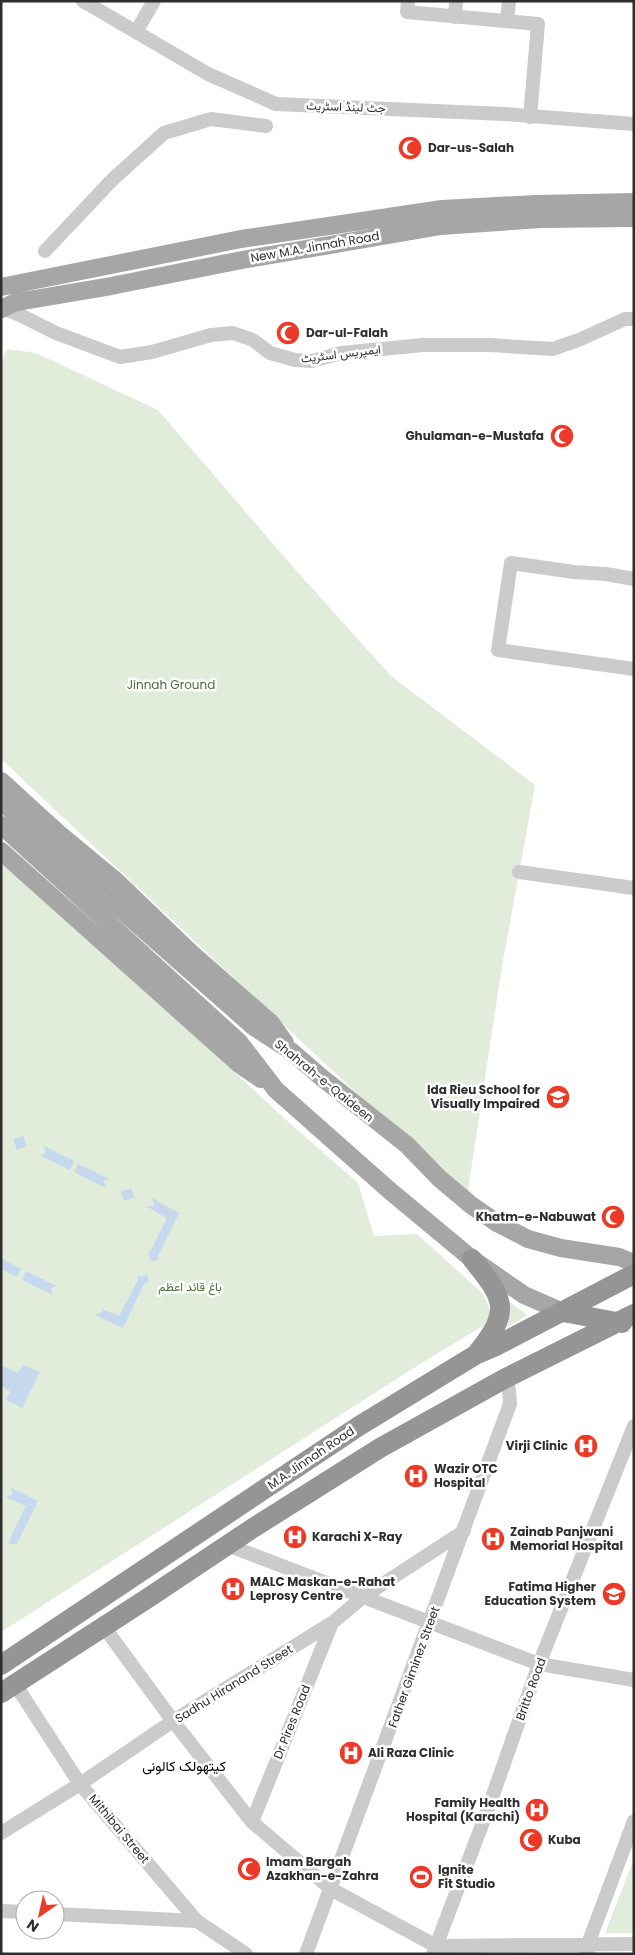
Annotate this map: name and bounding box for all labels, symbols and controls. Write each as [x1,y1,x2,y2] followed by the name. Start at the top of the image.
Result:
[306,97,386,116] street label: جٹ لینڈ اسٹریٹ
[397,135,423,161] mosque icon: Dar-us-Salah
[428,139,514,156] place label: Dar-us-Salah
[249,227,381,266] street label: New M.A. Jinnah Road
[275,320,301,346] mosque icon: Dar-ul-Falah
[306,324,388,341] place label: Dar-ul-Falah
[300,340,382,367] street label: ایمپریس اسٹریٹ
[549,423,575,449] mosque icon: Ghulaman-e-Mustafa
[405,427,544,444] place label: Ghulaman-e-Mustafa
[127,676,215,693] park label: Jinnah Ground
[271,1035,377,1126] street label: Shahrah-e-Qaideen
[427,1081,540,1112] place label: Ida Rieu School for Visually Impaired
[545,1084,571,1110] school or university icon: Ida Rieu School for Visually Impaired
[600,1204,626,1230] mosque icon: Khatm-e-Nabuwat
[476,1208,596,1225] place label: Khatm-e-Nabuwat
[158,1278,222,1296] park label: باغ قائد اعظم
[264,1422,358,1493] street label: M.A. Jinnah Road
[573,1433,599,1459] hospital icon: Virji Clinic
[506,1437,568,1454] place label: Virji Clinic
[434,1460,498,1491] place label: Wazir OTC Hospital
[403,1463,429,1489] hospital icon: Wazir OTC Hospital
[510,1523,623,1554] place label: Zainab Panjwani Memorial Hospital
[282,1524,308,1550] hospital icon: Karachi X-Ray
[480,1526,506,1552] hospital icon: Zainab Panjwani Memorial Hospital
[312,1528,403,1545] place label: Karachi X-Ray
[250,1573,395,1604] place label: MALC Maskan-e-Rahat Leprosy Centre
[220,1576,246,1602] hospital icon: MALC Maskan-e-Rahat Leprosy Centre
[485,1578,596,1609] place label: Fatima Higher Education System
[601,1581,627,1607] school or university icon: Fatima Higher Education System
[384,1604,443,1730] street label: Father Giminez Street
[172,1640,296,1727] street label: Sadhu Hiranand Street
[511,1655,550,1723] street label: Britto Road
[269,1682,314,1761] street label: Dr Pires Road
[338,1740,364,1766] hospital icon: Ali Raza Clinic
[368,1744,454,1761] place label: Ali Raza Clinic
[142,1756,226,1776] district label: کیتھولک کالونی
[85,1790,153,1867] street label: Mithibai Street
[406,1794,520,1825] place label: Family Health Hospital (Karachi)
[524,1797,550,1823] hospital icon: Family Health Hospital (Karachi)
[518,1827,544,1853] mosque icon: Kuba
[548,1831,581,1848] place label: Kuba
[266,1853,379,1884] place label: Imam Bargah Azakhan-e-Zahra
[236,1856,262,1882] mosque icon: Imam Bargah Azakhan-e-Zahra
[438,1861,496,1892] place label: Ignite Fit Studio
[408,1864,434,1890] sports icon: Ignite Fit Studio
[15,1890,65,1940] north arrow
[23,1915,43,1937] text: N

